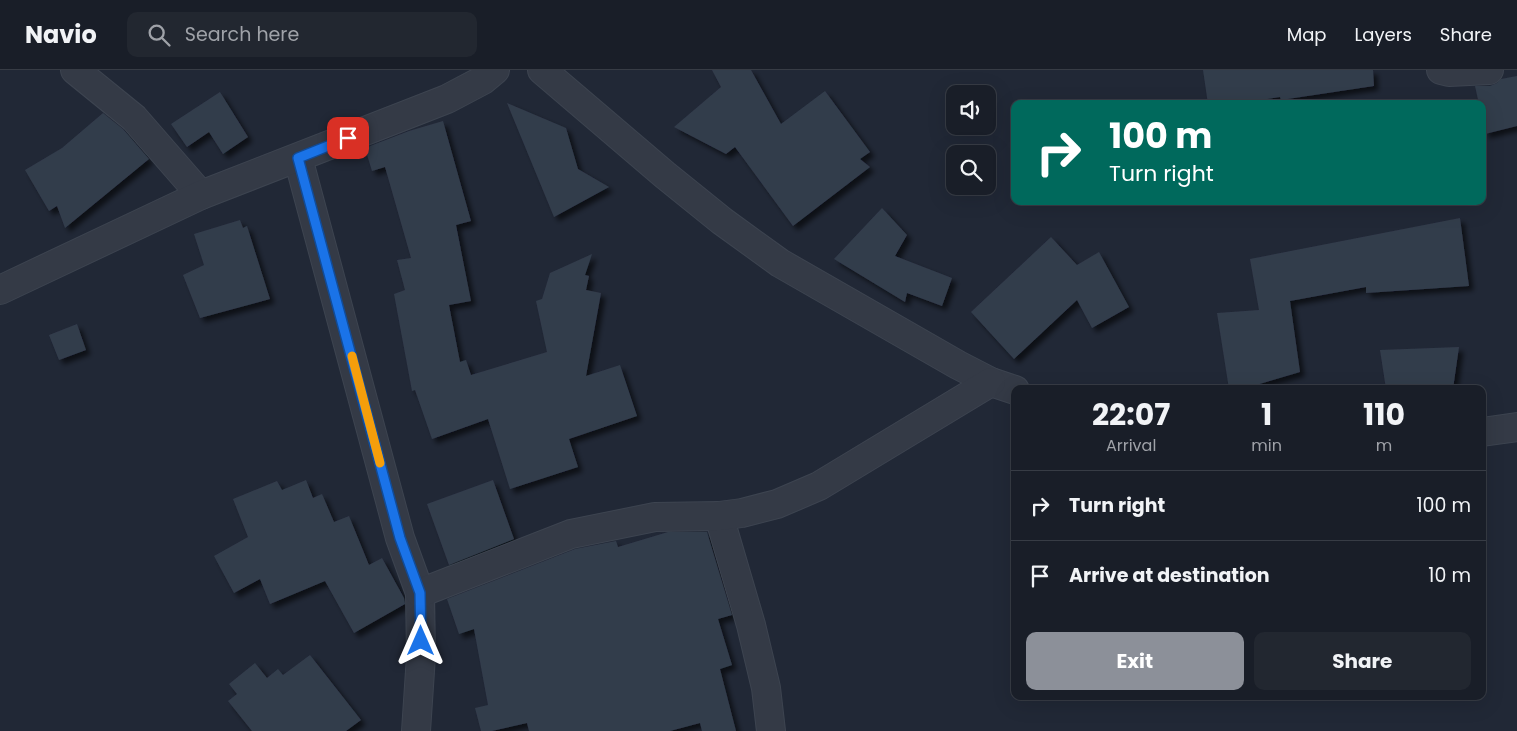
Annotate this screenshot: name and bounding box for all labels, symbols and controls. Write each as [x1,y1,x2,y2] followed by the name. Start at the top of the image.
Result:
[127,12,477,57] search box
[25,18,97,51] text: Navio
[145,21,173,49] icon: search
[185,21,299,48] text: Search here
[1287,22,1327,47] text: Map
[1355,22,1412,47] text: Layers
[1440,22,1492,47] text: Share
[946,85,996,195] map controls
[946,85,996,135] button: sound
[1109,111,1212,160] text: 100 m
[327,117,369,159] pin
[1026,120,1091,185] icon: right
[334,124,362,152] icon: arrive
[946,145,996,195] button: search
[1109,158,1214,189] text: Turn right
[1092,393,1170,436] text: 22:07
[1261,393,1272,436] text: 1
[1363,393,1405,436] text: 110
[1106,434,1156,457] text: Arrival
[1251,434,1282,457] text: min
[1376,434,1392,457] text: m
[1026,492,1054,520] icon: right
[1069,492,1165,519] text: Turn right
[1416,492,1471,519] text: 100 m
[1026,562,1054,590] icon: arrive
[1069,562,1270,589] text: Arrive at destination
[1428,562,1471,589] text: 10 m
[394,614,446,666] position arrow
[1026,632,1244,690] button: Exit
[1254,632,1471,690] button: Share

